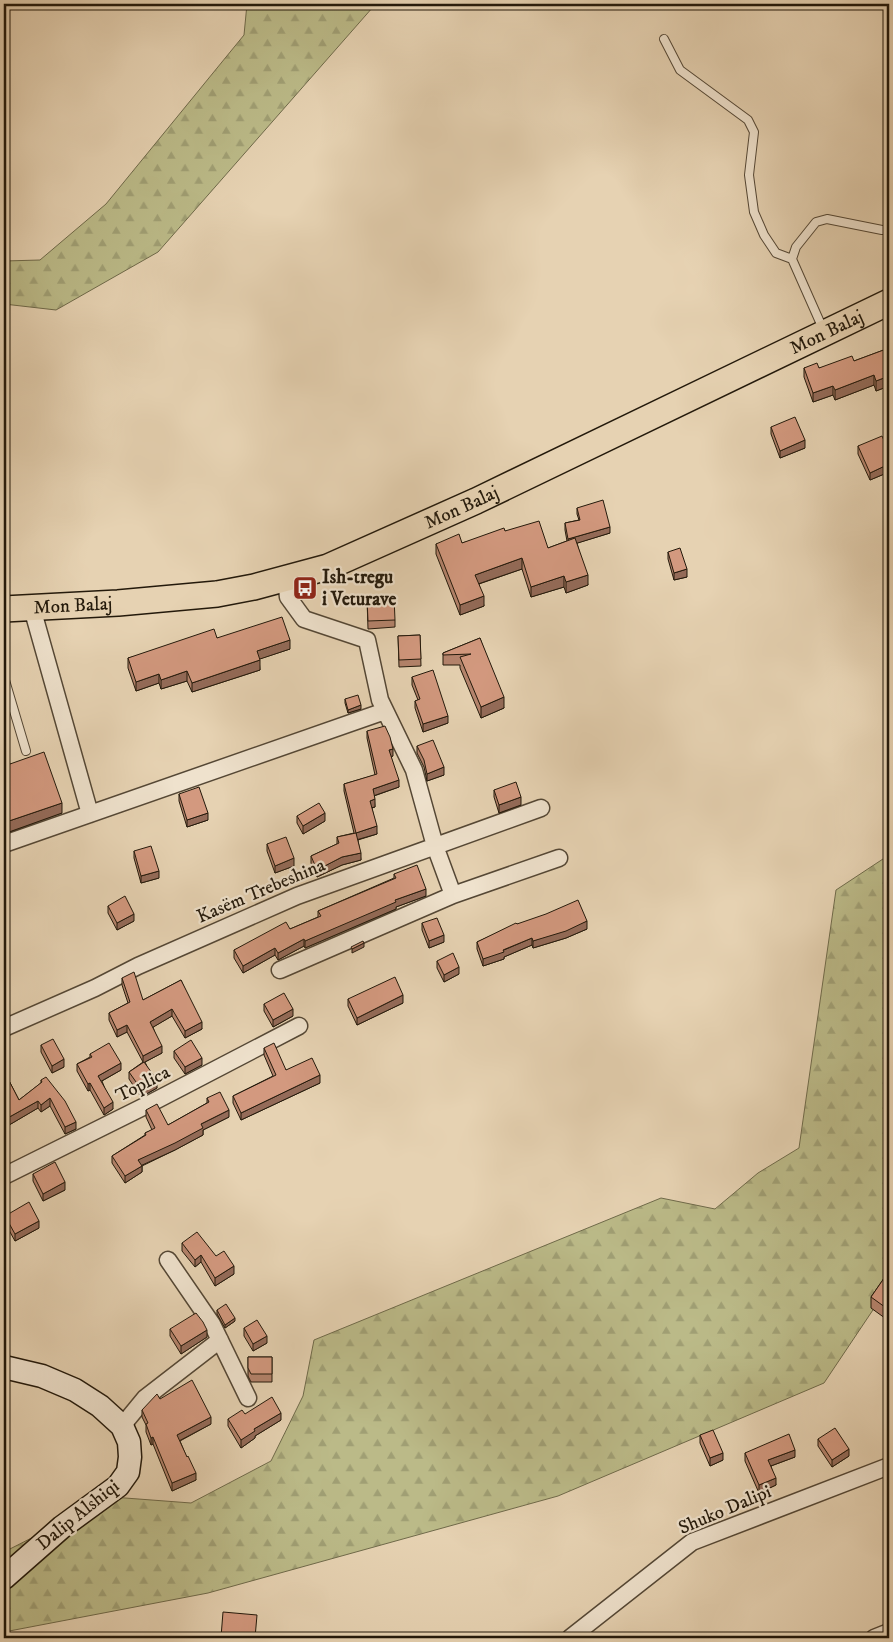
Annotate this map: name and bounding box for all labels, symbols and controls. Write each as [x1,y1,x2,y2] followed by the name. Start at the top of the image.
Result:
[786,305,867,360] street label: Mon Balaj
[421,480,502,534] street label: Mon Balaj
[322,566,397,611] place label: Ish-tregu i Veturave
[292,575,318,601] bus stop icon: Ish-tregu i Veturave
[33,592,113,619] street label: Mon Balaj
[193,854,329,928] street label: Kasëm Trebeshina
[112,1061,174,1107] street label: Toplica
[32,1475,125,1556] street label: Dalip Alshiqi
[675,1480,775,1540] street label: Shuko Dalipi

